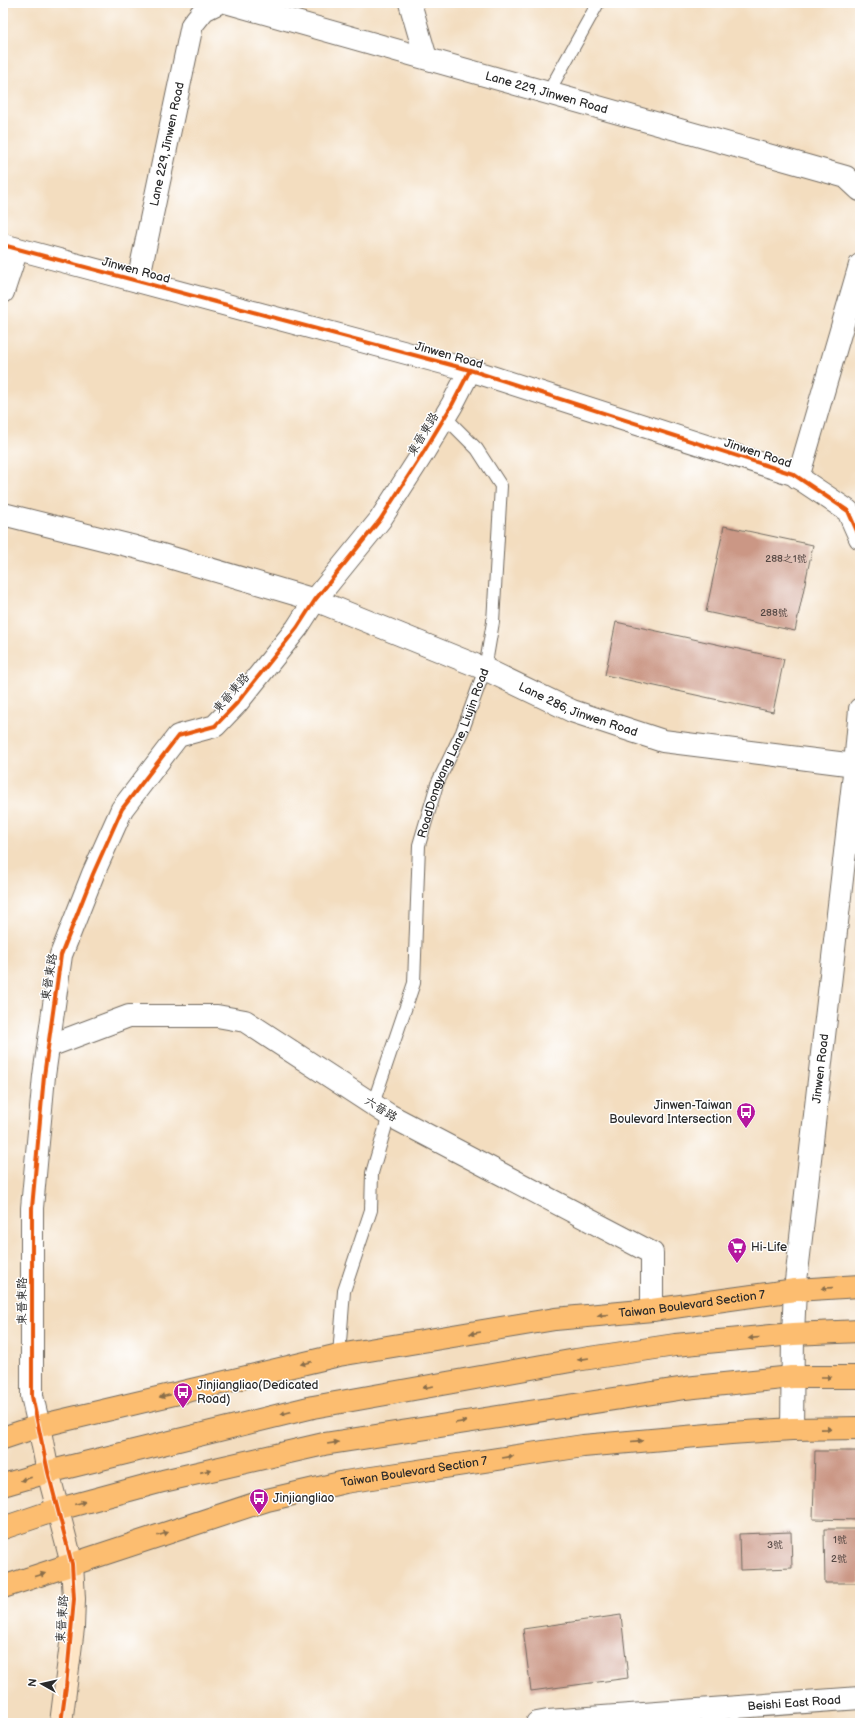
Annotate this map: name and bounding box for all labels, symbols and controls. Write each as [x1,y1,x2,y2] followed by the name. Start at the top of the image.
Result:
[484,69,610,117] street label: Lane 229, Jinwen Road
[147,81,188,208] street label: Lane 229, Jinwen Road
[100,254,172,287] street label: Jinwen Road
[413,339,485,372] street label: Jinwen Road
[405,410,442,459] street label: 東晉東路
[722,436,794,471] street label: Jinwen Road
[765,553,807,565] house number: 288之1號
[760,607,788,619] house number: 288號
[414,666,493,840] street label: RoadDongyang Lane, Liujin Road
[210,670,253,716] street label: 東晉東路
[516,679,640,740] street label: Lane 286, Jinwen Road
[38,952,61,1002] street label: 東晉東路
[809,1033,832,1104] street label: Jinwen Road
[361,1094,400,1125] street label: 六晉路
[609,1098,732,1127] place label: Jinwen-Taiwan Boulevard Intersection
[735,1101,757,1129] bus stop icon: Jinwen-Taiwan Boulevard Intersection
[726,1236,748,1264] supermarket icon: Hi-Life
[751,1240,787,1255] place label: Hi-Life
[15,1277,30,1325] street label: 東晉東路
[821,1284,833,1291] one-way arrow
[618,1287,766,1321] street label: Taiwan Boulevard Section 7
[597,1311,610,1318] one-way arrow
[469,1330,481,1336] one-way arrow
[748,1335,760,1341] one-way arrow
[577,1356,589,1362] one-way arrow
[299,1360,312,1366] one-way arrow
[820,1374,833,1380] one-way arrow
[197,1378,319,1407] place label: Jinjiangliao(Dedicated Road)
[172,1381,194,1409] bus stop icon: Jinjiangliao(Dedicated Road)
[421,1384,434,1390] one-way arrow
[159,1393,172,1399] one-way arrow
[280,1411,292,1417] one-way arrow
[455,1419,467,1425] one-way arrow
[820,1426,833,1432] one-way arrow
[631,1438,643,1444] one-way arrow
[327,1440,339,1446] one-way arrow
[340,1454,489,1491] street label: Taiwan Boulevard Section 7
[502,1454,514,1460] one-way arrow
[200,1468,212,1474] one-way arrow
[19,1476,31,1482] one-way arrow
[248,1487,270,1515] bus stop icon: Jinjiangliao
[273,1491,334,1506] place label: Jinjiangliao
[74,1500,86,1506] one-way arrow
[158,1531,170,1537] one-way arrow
[833,1534,847,1546] house number: 1號
[767,1539,783,1551] house number: 3號
[831,1553,847,1565] house number: 2號
[34,1571,46,1577] one-way arrow
[53,1595,72,1644] street label: 東晉東路
[22,1664,62,1704] north arrow
[26,1678,40,1688] text: N
[747,1692,841,1714] street label: Beishi East Road

